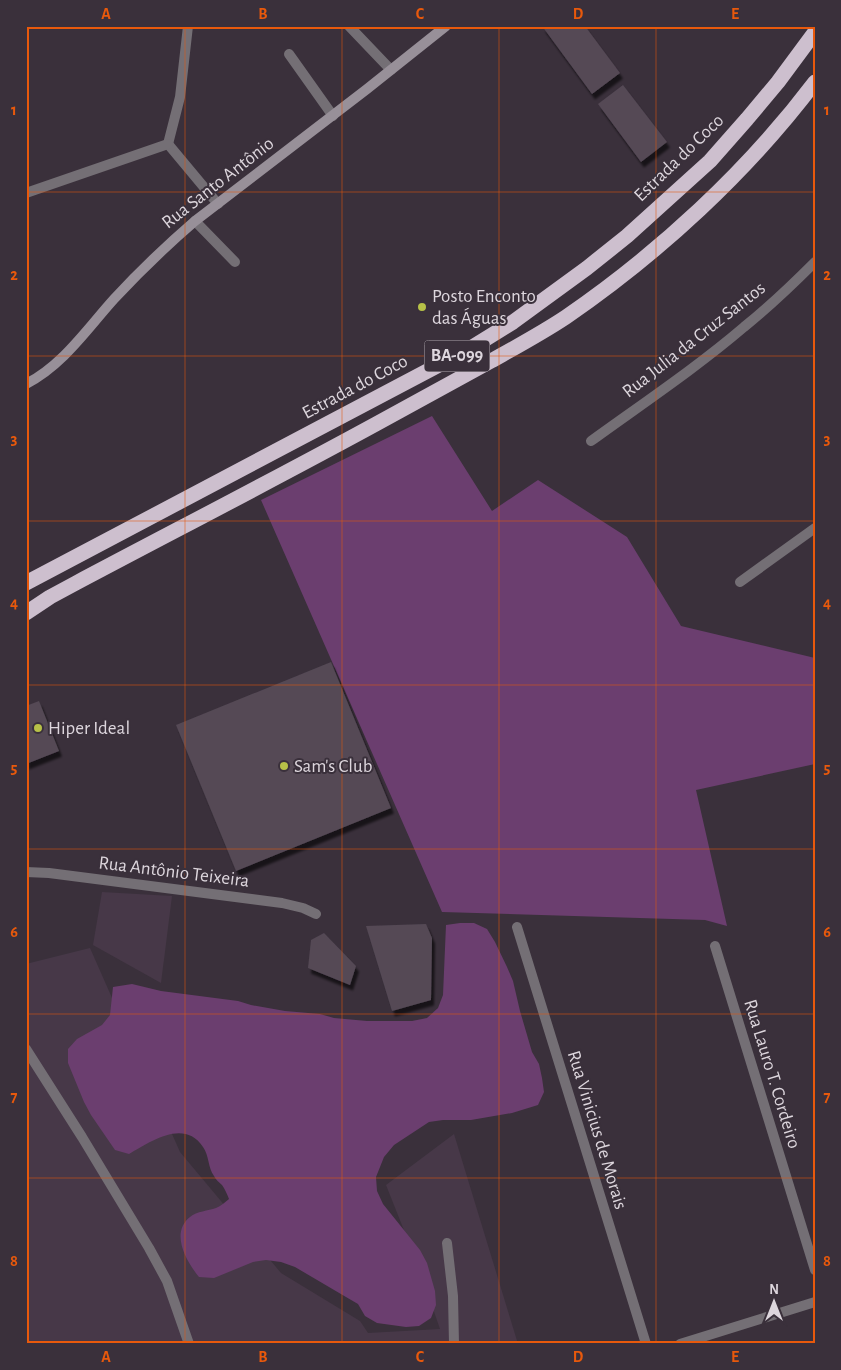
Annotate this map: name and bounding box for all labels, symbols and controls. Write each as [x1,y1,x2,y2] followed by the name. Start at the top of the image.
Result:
[101,6,111,22] text: A
[258,6,268,22] text: B
[416,6,425,22] text: C
[573,6,584,22] text: D
[731,6,739,22] text: E
[11,102,17,118] text: 1
[824,102,830,118] text: 1
[630,111,728,205] street label: Estrada do Coco
[158,134,278,232] street label: Rua Santo Antônio
[10,267,18,283] text: 2
[823,267,831,283] text: 2
[619,278,769,402] street label: Rua Julia da Cruz Santos
[432,287,536,328] place label: Posto Enconto das Águas
[416,301,428,313] marker: Posto Enconto das Águas
[424,341,490,372] road number: BA-099
[299,351,411,423] street label: Estrada do Coco
[11,431,18,447] text: 3
[824,431,831,447] text: 3
[10,595,18,611] text: 4
[823,595,831,611] text: 4
[48,719,130,738] place label: Hiper Ideal
[32,722,44,734] marker: Hiper Ideal
[294,757,373,776] place label: Sam's Club
[11,760,18,776] text: 5
[278,760,290,772] marker: Sam's Club
[824,760,831,776] text: 5
[98,853,251,891] street label: Rua Antônio Teixeira
[10,924,18,940] text: 6
[823,924,831,940] text: 6
[740,997,804,1151] street label: Rua Lauro T. Cordeiro
[564,1048,630,1212] street label: Rua Vinicius de Morais
[11,1089,18,1105] text: 7
[824,1089,831,1105] text: 7
[10,1253,18,1269] text: 8
[823,1253,831,1269] text: 8
[748,1278,798,1328] north arrow
[769,1283,779,1297] text: N
[101,1349,111,1365] text: A
[258,1349,268,1365] text: B
[416,1349,425,1365] text: C
[573,1349,584,1365] text: D
[731,1349,739,1365] text: E

